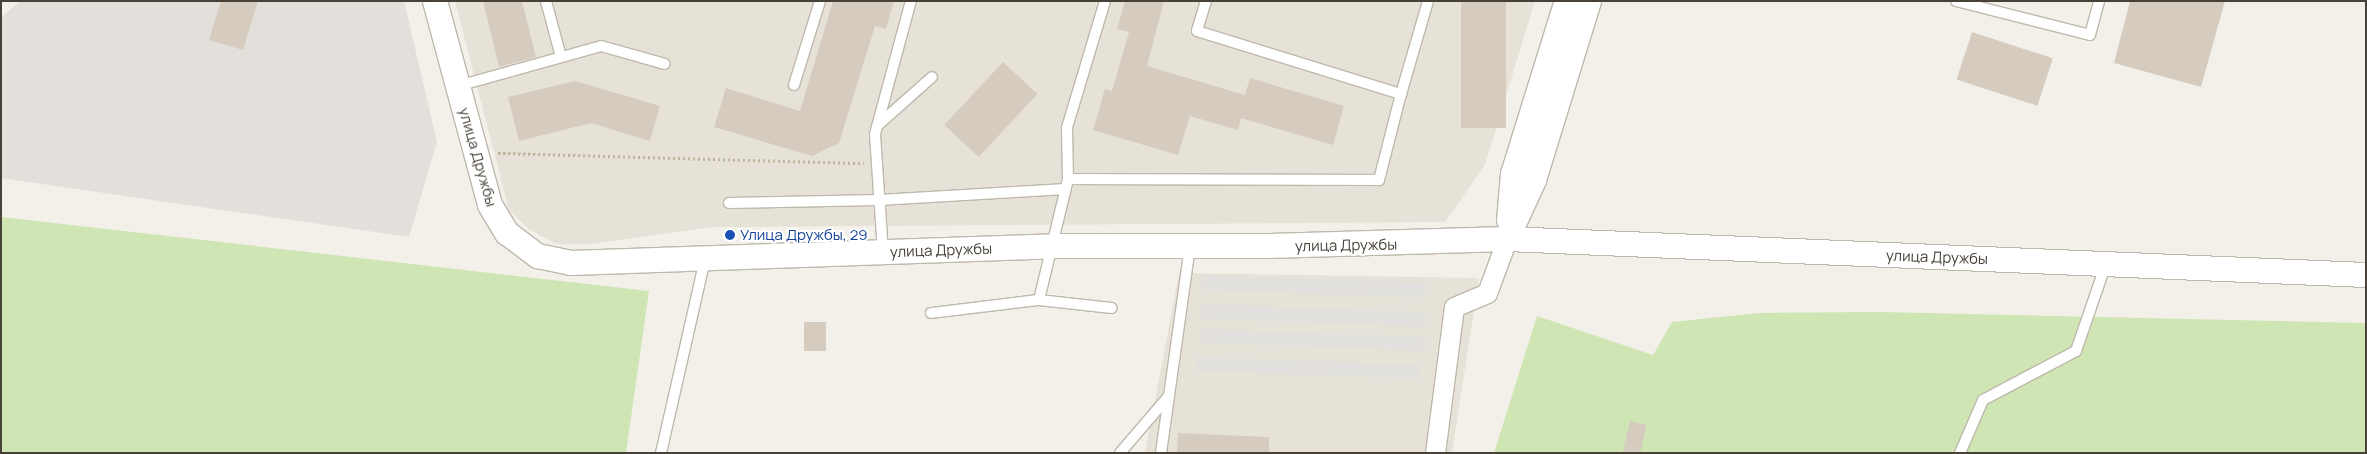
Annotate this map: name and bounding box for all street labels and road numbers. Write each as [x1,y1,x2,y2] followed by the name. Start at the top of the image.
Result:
[455,105,501,209] street label: улица Дружбы
[1295,235,1397,255] street label: улица Дружбы
[890,239,992,261] street label: улица Дружбы
[1886,246,1988,268] street label: улица Дружбы

